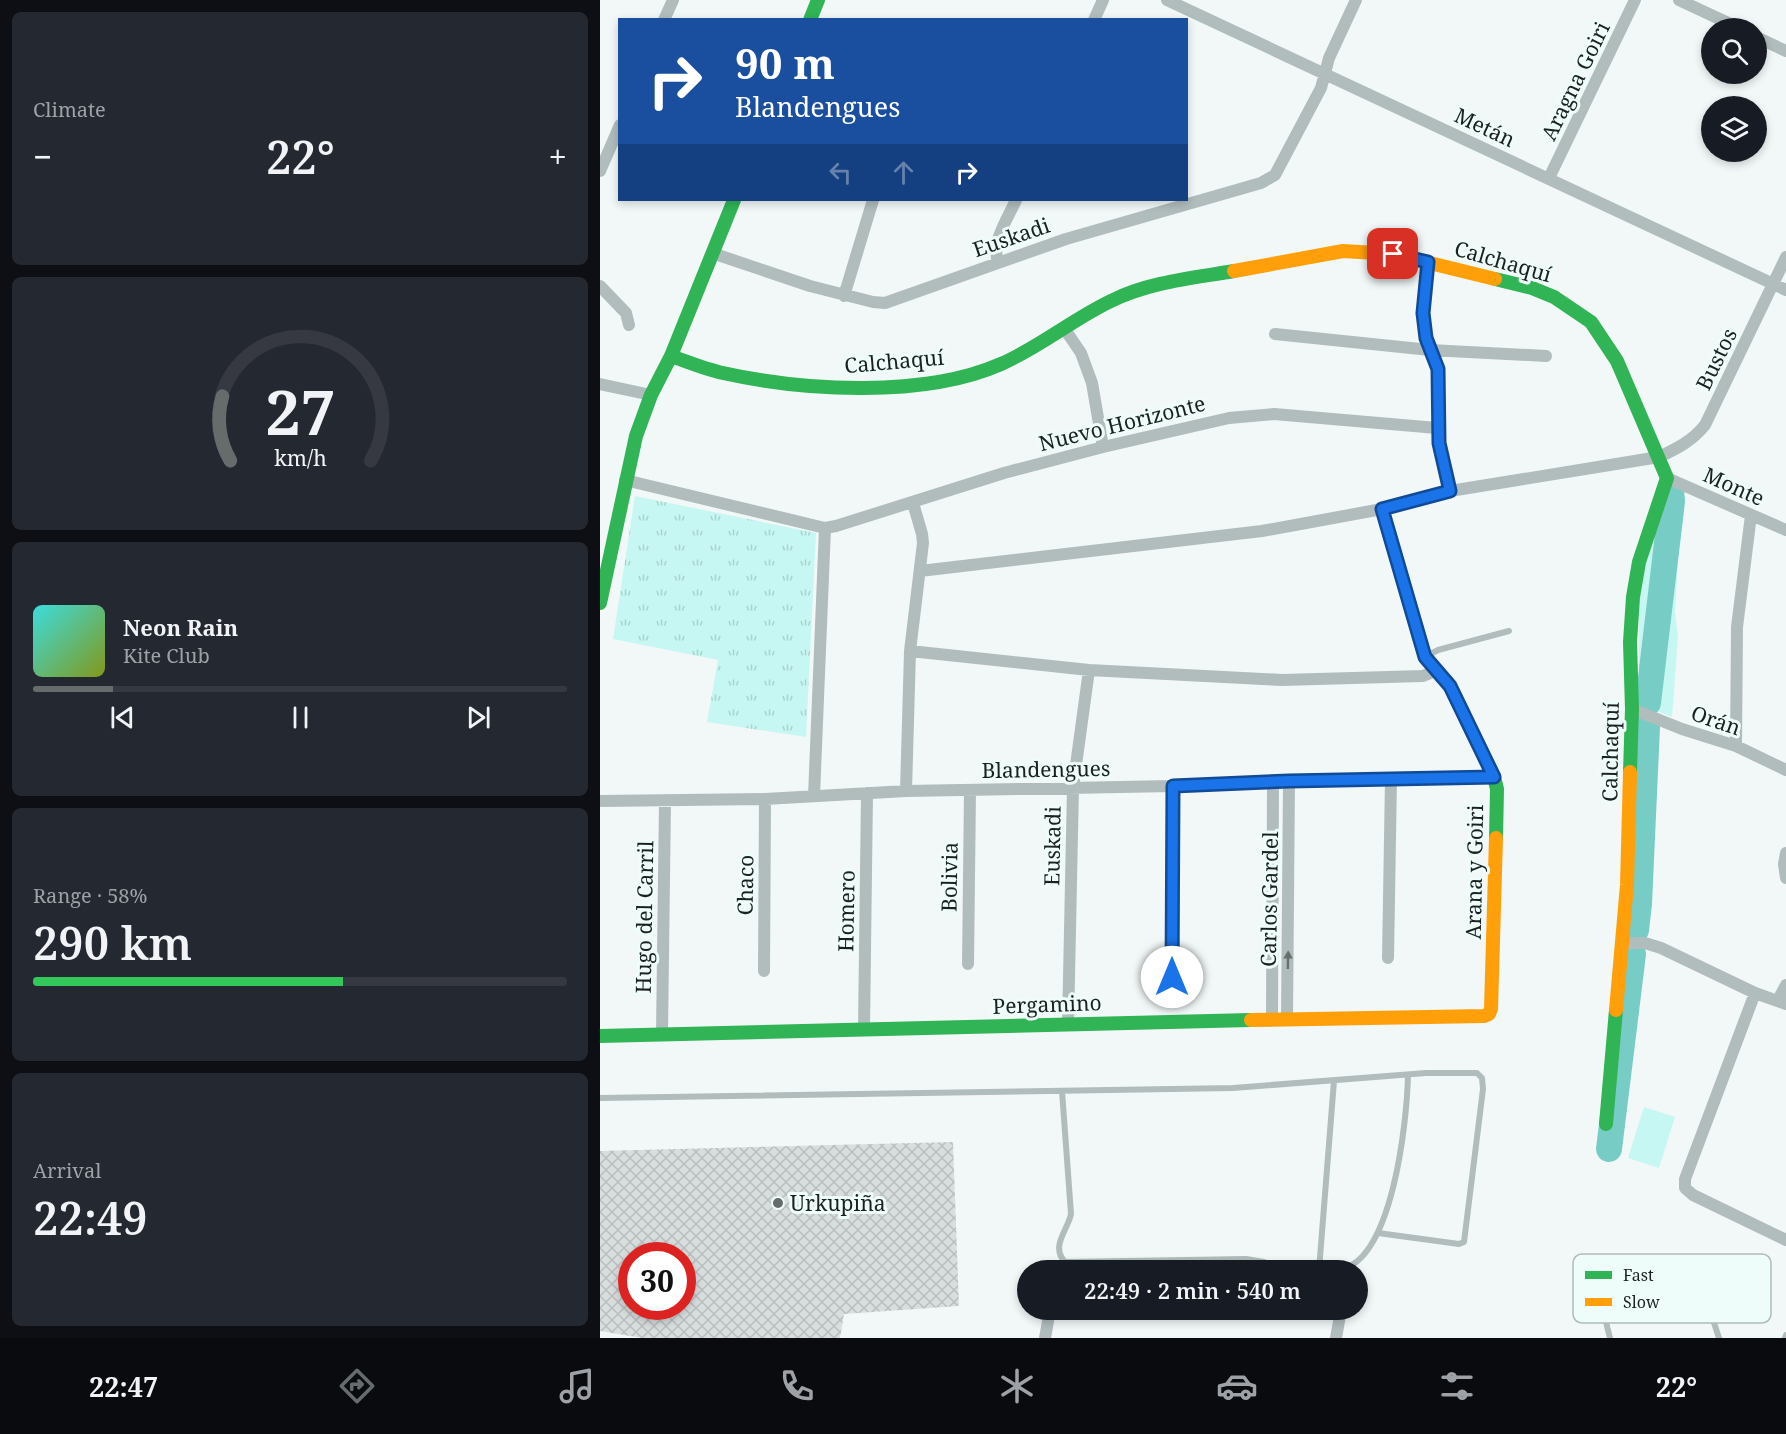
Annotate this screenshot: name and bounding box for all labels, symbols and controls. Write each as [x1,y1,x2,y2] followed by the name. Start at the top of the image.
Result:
[1534,17,1616,145] street label: Aragna Goiri
[1701,18,1767,162] map controls
[1701,18,1767,84] button: search
[735,34,835,91] text: 90 m
[636,42,714,120] icon: right
[735,88,900,125] text: Blandengues
[33,96,106,123] text: Climate
[1701,96,1767,162] button: layers
[1450,101,1520,153] street label: Metán
[266,126,335,187] text: 22°
[33,134,52,179] text: −
[549,134,567,179] text: +
[824,156,857,189] icon: left
[887,156,920,189] icon: ahead
[950,156,983,189] icon: right
[969,211,1053,263] street label: Euskadi
[1367,228,1418,279] pin
[1451,234,1555,288] street label: Calchaquí
[1376,237,1409,270] icon: arrive
[1689,323,1743,395] street label: Bustos
[843,343,945,379] street label: Calchaquí
[265,368,335,453] text: 27
[1036,389,1208,457] street label: Nuevo Horizonte
[274,443,327,472] text: km/h
[1699,460,1769,512] street label: Monte
[123,612,238,642] text: Neon Rain
[123,642,210,669] text: Kite Club
[1688,699,1744,741] street label: Orán
[106,701,139,734] icon: previous
[284,701,317,734] icon: pause
[462,701,495,734] icon: next
[1595,702,1625,802] street label: Calchaquí
[981,754,1111,784] street label: Blandengues
[1459,804,1489,940] street label: Arana y Goiri
[1037,806,1067,886] street label: Euskadi
[1254,831,1284,967] street label: Carlos Gardel
[629,840,659,994] street label: Hugo del Carril
[934,842,964,912] street label: Bolivia
[730,855,760,915] street label: Chaco
[831,870,861,952] street label: Homero
[33,882,147,909] text: Range · 58%
[33,912,192,973] text: 290 km
[1140,945,1204,1009] position arrow
[1283,950,1293,969] one-way arrow
[992,988,1102,1020] street label: Pergamino
[33,1157,101,1184] text: Arrival
[33,1187,148,1248] text: 22:49
[790,1189,886,1217] place label: Urkupiña
[771,1196,785,1210] marker: Urkupiña
[618,1242,696,1320] speed limit sign: 30
[1573,1254,1771,1323] legend
[1623,1264,1654,1286] text: Fast
[1084,1275,1301,1305] text: 22:49 · 2 min · 540 m
[1623,1291,1660,1313] text: Slow
[336,1365,378,1407] icon: directions
[556,1365,598,1407] icon: music
[776,1365,818,1407] icon: phone
[996,1365,1038,1407] icon: climate
[1216,1365,1258,1407] icon: car
[1436,1365,1478,1407] icon: filters
[89,1368,158,1405] text: 22:47
[1656,1368,1697,1405] text: 22°

